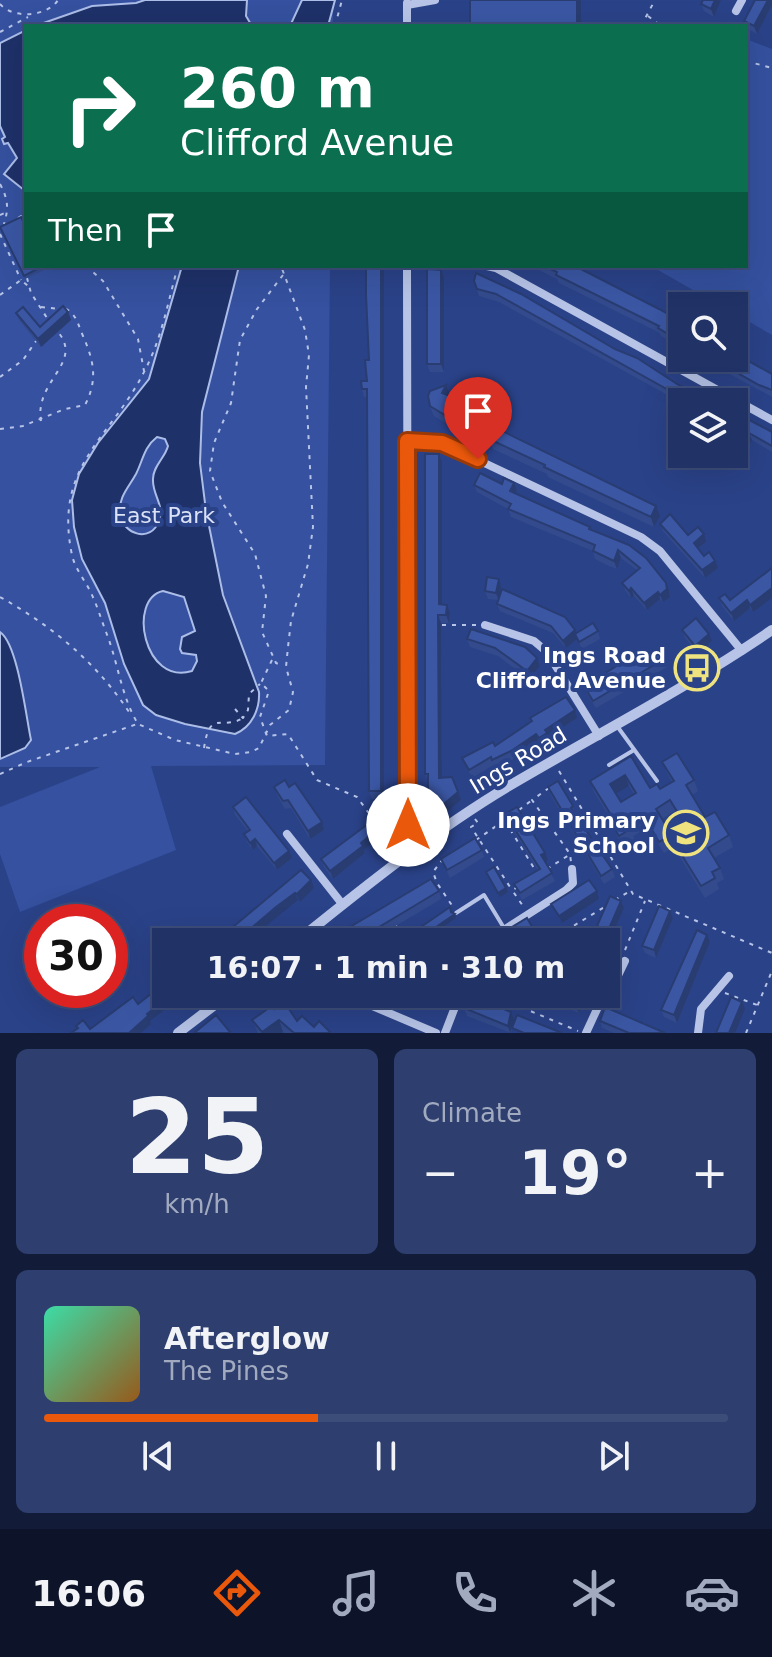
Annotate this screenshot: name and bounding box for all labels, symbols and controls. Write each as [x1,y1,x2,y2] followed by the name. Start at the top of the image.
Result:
[180,55,375,120] text: 260 m
[48,56,152,160] icon: right
[180,122,454,163] text: Clifford Avenue
[139,208,183,252] icon: arrive
[48,213,123,248] text: Then
[668,292,748,468] map controls
[668,292,748,372] button: search
[444,377,512,459] pin
[668,388,748,468] button: layers
[456,389,500,433] icon: arrive
[113,503,215,528] park label: East Park
[476,643,666,693] place label: Ings Road Clifford Avenue
[673,644,721,692] bus stop icon: Ings Road Clifford Avenue
[466,722,571,799] street label: Ings Road
[366,783,450,867] position arrow
[497,808,655,858] place label: Ings Primary School
[662,809,710,857] school or university icon: Ings Primary School
[24,904,128,1008] speed limit sign: 30
[207,950,565,985] text: 16:07 · 1 min · 310 m
[125,1076,269,1198] text: 25
[422,1098,522,1128] text: Climate
[518,1138,632,1208] text: 19°
[422,1147,459,1198] text: −
[691,1147,728,1198] text: +
[164,1189,230,1219] text: km/h
[164,1321,330,1356] text: Afterglow
[164,1356,289,1386] text: The Pines
[136,1434,180,1478] icon: previous
[364,1434,408,1478] icon: pause
[592,1434,636,1478] icon: next
[209,1565,265,1621] icon: directions
[328,1565,384,1621] icon: music
[447,1565,503,1621] icon: phone
[566,1565,622,1621] icon: climate
[684,1565,740,1621] icon: car
[31,1573,146,1614] text: 16:06

